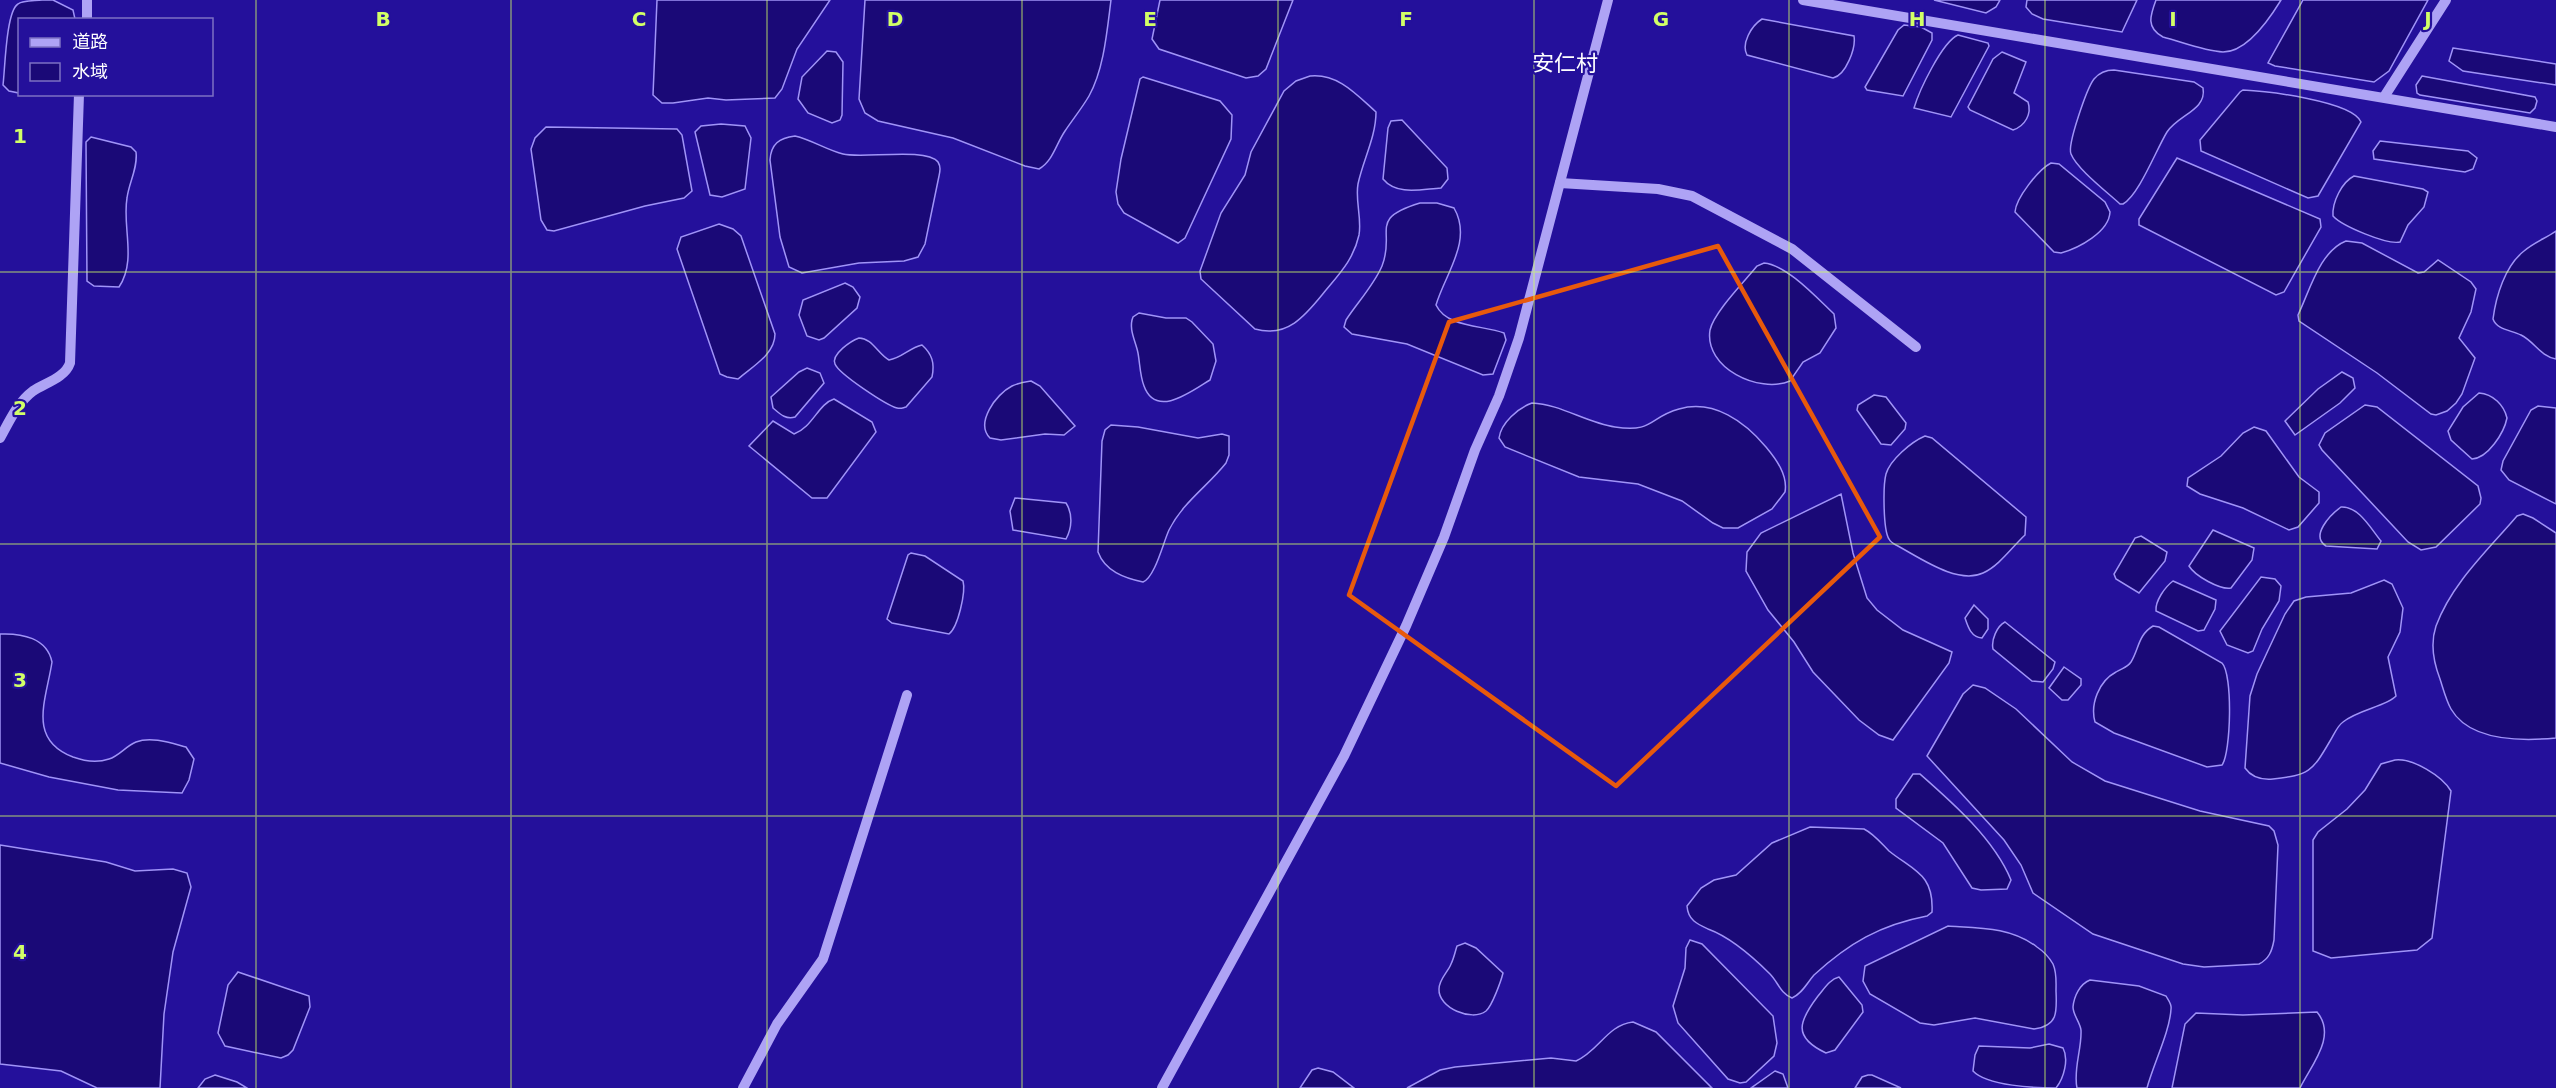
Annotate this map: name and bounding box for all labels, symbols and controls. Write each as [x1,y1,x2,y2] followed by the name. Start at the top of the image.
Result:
[375,7,391,31] text: B
[632,7,646,31] text: C
[887,7,903,31] text: D
[1143,7,1157,31] text: E
[1399,7,1413,31] text: F
[1653,7,1669,31] text: G
[1909,7,1925,31] text: H
[2169,7,2177,31] text: I
[2422,7,2432,31] text: J
[18,18,213,96] legend
[72,31,108,52] text: 道路
[1532,51,1598,76] district label: 安仁村
[72,61,108,82] text: 水域
[13,124,27,148] text: 1
[13,396,27,420] text: 2
[13,668,27,692] text: 3
[13,940,27,964] text: 4

